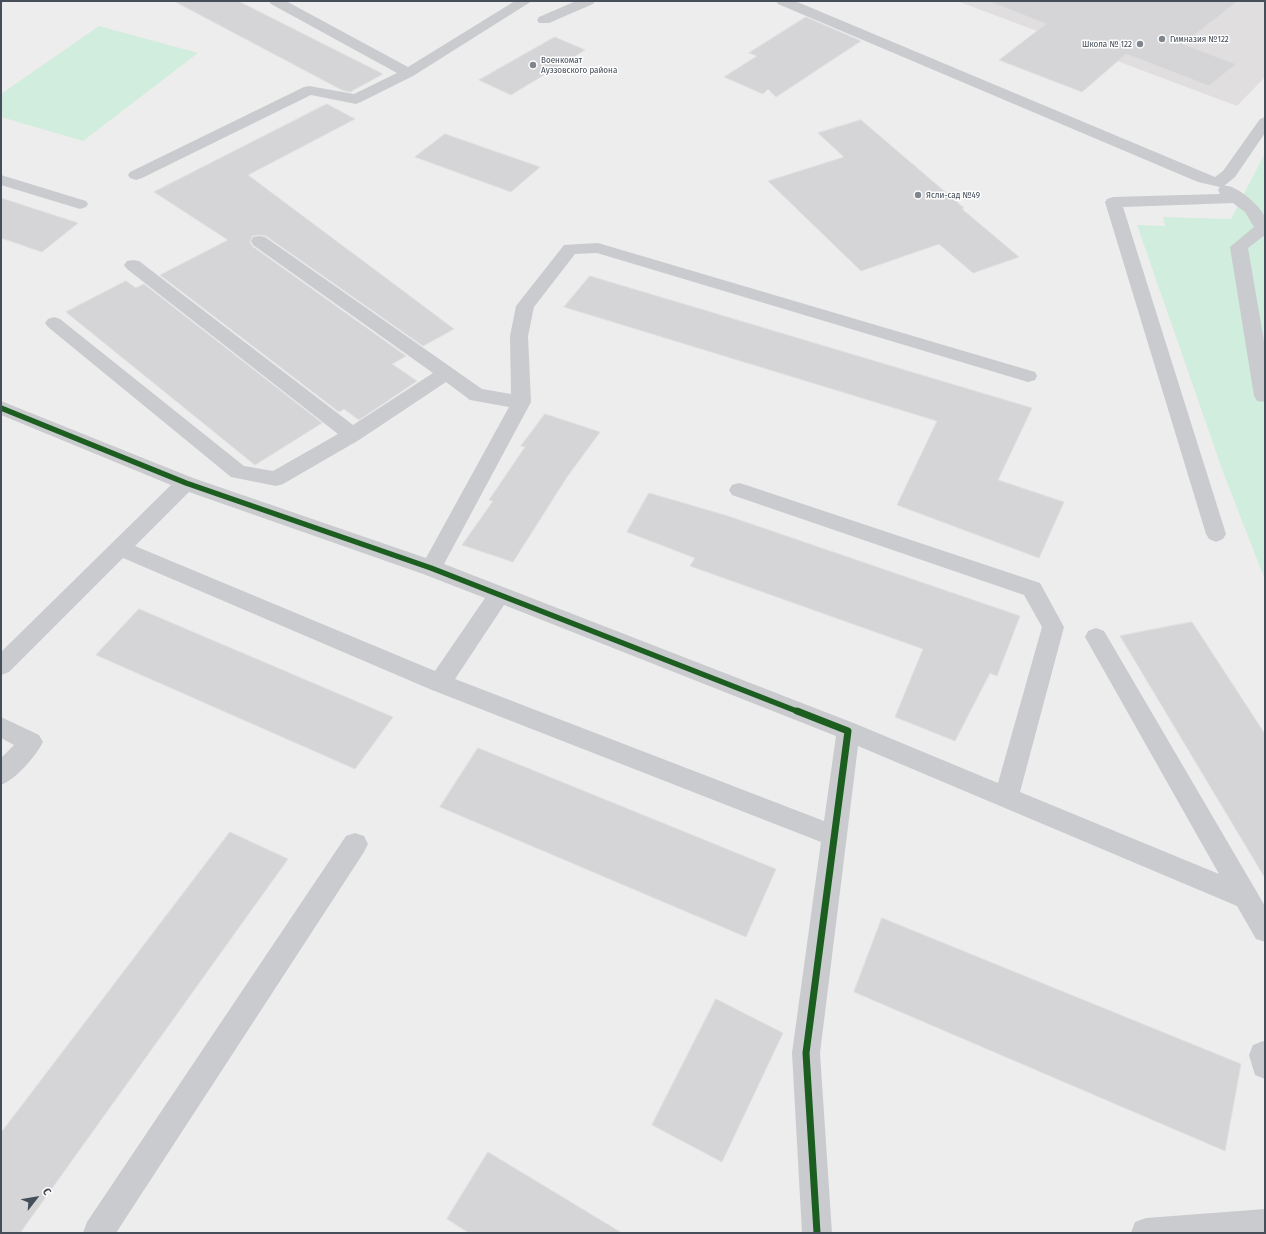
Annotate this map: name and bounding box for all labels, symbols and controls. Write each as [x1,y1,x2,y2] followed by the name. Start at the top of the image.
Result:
[1157,34,1167,44] marker: Гимназия №122
[1170,34,1229,44] place label: Гимназия №122
[1082,39,1132,49] place label: Школа № 122
[1135,39,1145,49] marker: Школа № 122
[541,55,617,76] place label: Военкомат Ауэзовского района
[528,60,538,70] marker: Военкомат Ауэзовского района
[913,190,923,200] marker: Ясли-сад №49
[926,190,980,200] place label: Ясли-сад №49
[16,1178,56,1218] north arrow
[40,1186,54,1197] text: С

